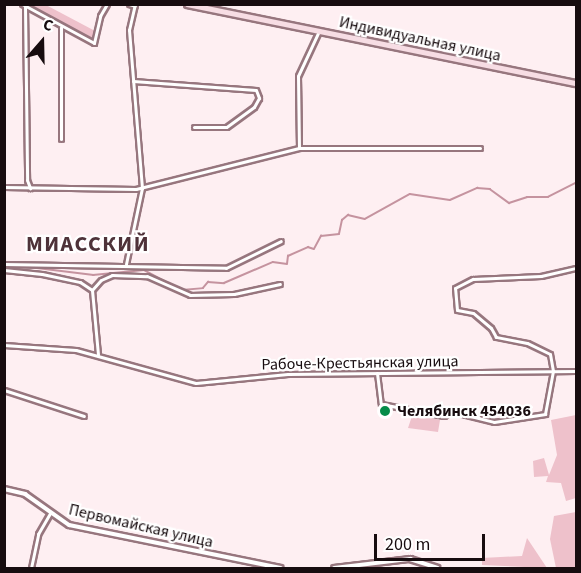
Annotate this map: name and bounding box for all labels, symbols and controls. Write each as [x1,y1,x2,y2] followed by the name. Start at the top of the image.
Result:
[12,12,72,72] north arrow
[337,12,503,66] street label: Индивидуальная улица
[40,13,56,37] text: С
[26,232,150,258] district label: МИАССКИЙ
[261,352,459,374] street label: Рабоче-Крестьянская улица
[397,401,531,421] place label: Челябинск 454036
[378,404,392,418] marker: Челябинск 454036
[67,500,215,552] street label: Первомайская улица
[377,522,488,560] scale bar
[385,532,430,557] text: 200 m

